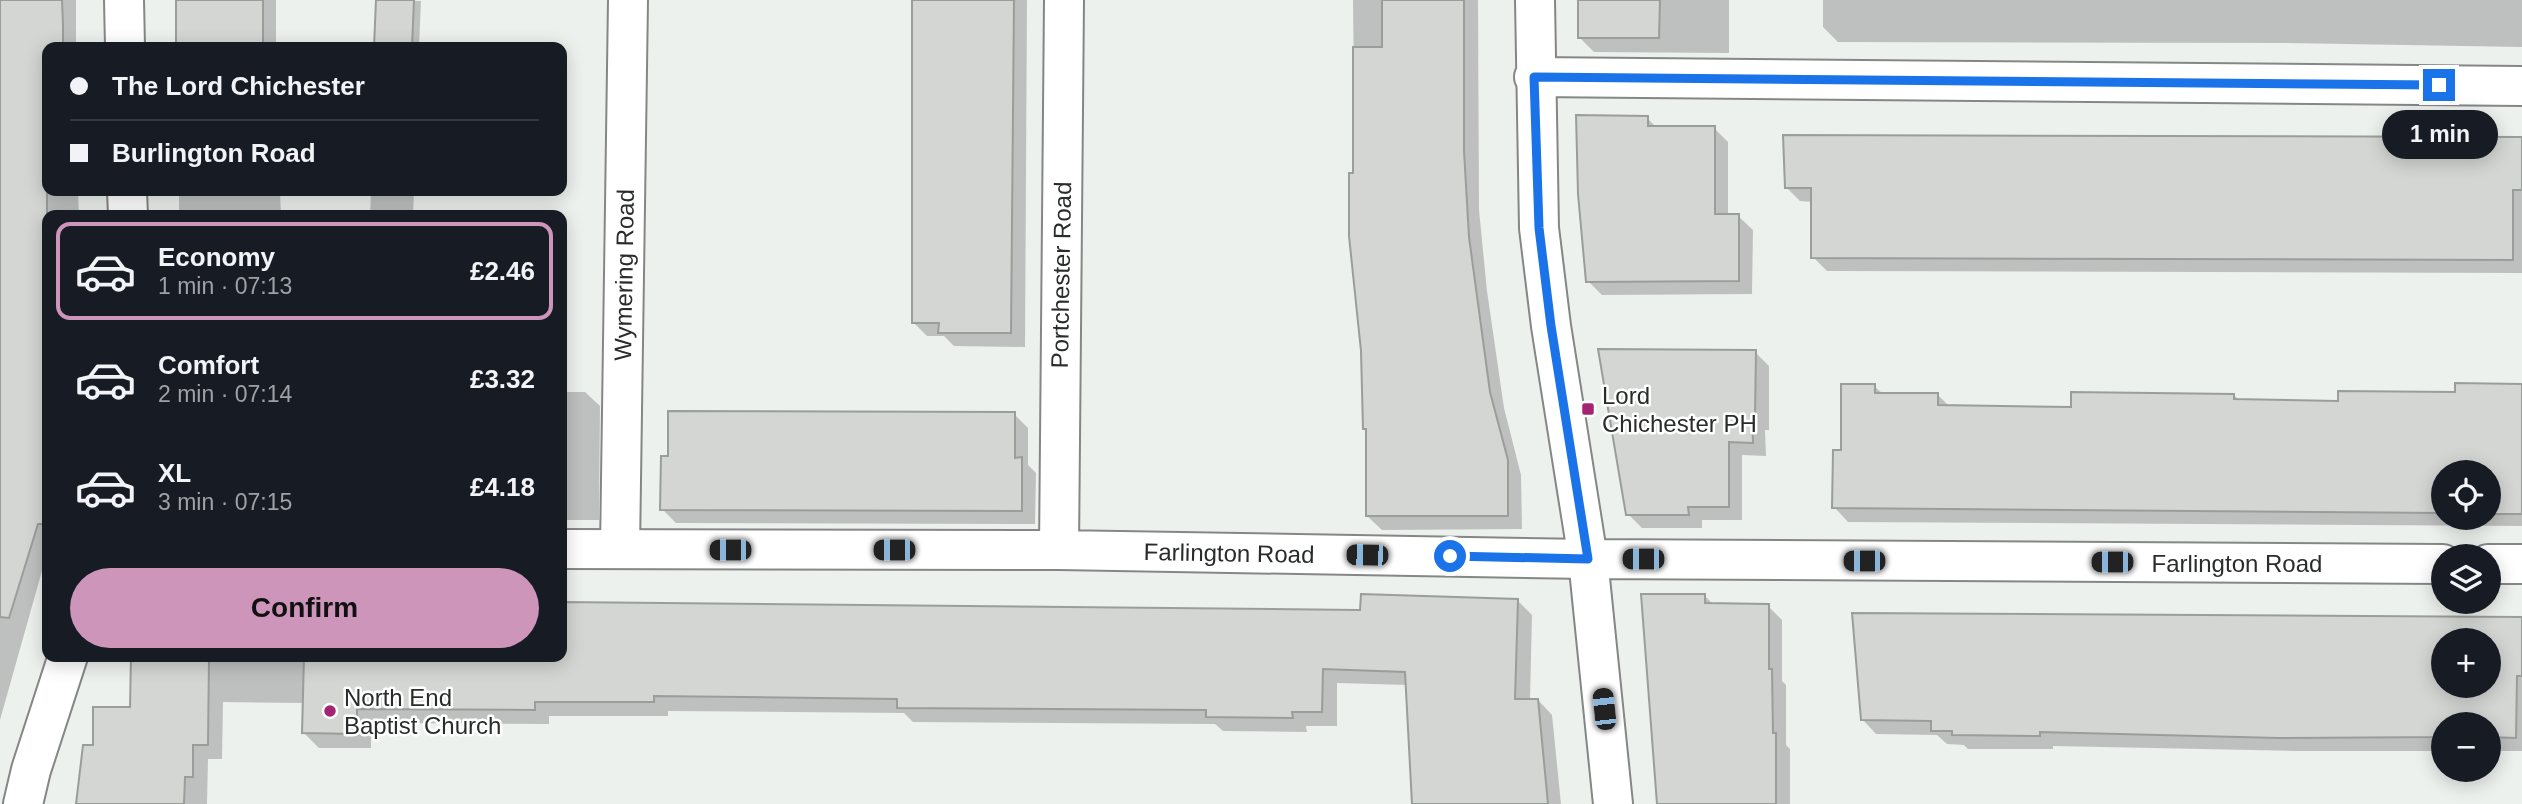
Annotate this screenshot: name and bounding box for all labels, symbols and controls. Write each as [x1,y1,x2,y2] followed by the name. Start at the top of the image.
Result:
[2423,69,2455,101] route end
[112,71,365,101] text: The Lord Chichester
[2381,110,2497,158] callout: 1 min
[2410,121,2470,147] text: 1 min
[112,138,316,168] text: Burlington Road
[1046,181,1076,369] street label: Portchester Road
[609,189,639,361] street label: Wymering Road
[74,240,137,303] icon: car
[158,242,275,272] text: Economy
[470,256,535,286] text: £2.46
[158,273,292,299] text: 1 min · 07:13
[74,348,137,411] icon: car
[158,350,259,380] text: Comfort
[470,364,535,394] text: £3.32
[158,381,292,407] text: 2 min · 07:14
[1602,382,1757,437] place label: Lord Chichester PH
[1580,401,1596,417] marker: Lord Chichester PH
[74,456,137,519] icon: car
[158,458,191,488] text: XL
[2431,460,2501,782] map controls
[2431,460,2501,530] button: locate
[470,472,535,502] text: £4.18
[158,489,292,515] text: 3 min · 07:15
[1143,538,1315,568] street label: Farlington Road
[710,540,752,561] car
[874,540,916,561] car
[1434,540,1466,572] route start
[1346,544,1389,566] car
[2431,544,2501,614] button: layers
[1623,549,1665,570] car
[2152,550,2322,577] street label: Farlington Road
[1844,551,1886,572] car
[2092,552,2134,573] car
[70,568,539,648] button: Confirm
[2431,628,2501,698] button: +
[344,684,501,739] place label: North End Baptist Church
[1592,687,1617,731] car
[322,703,338,719] marker: North End Baptist Church
[2431,712,2501,782] button: −

